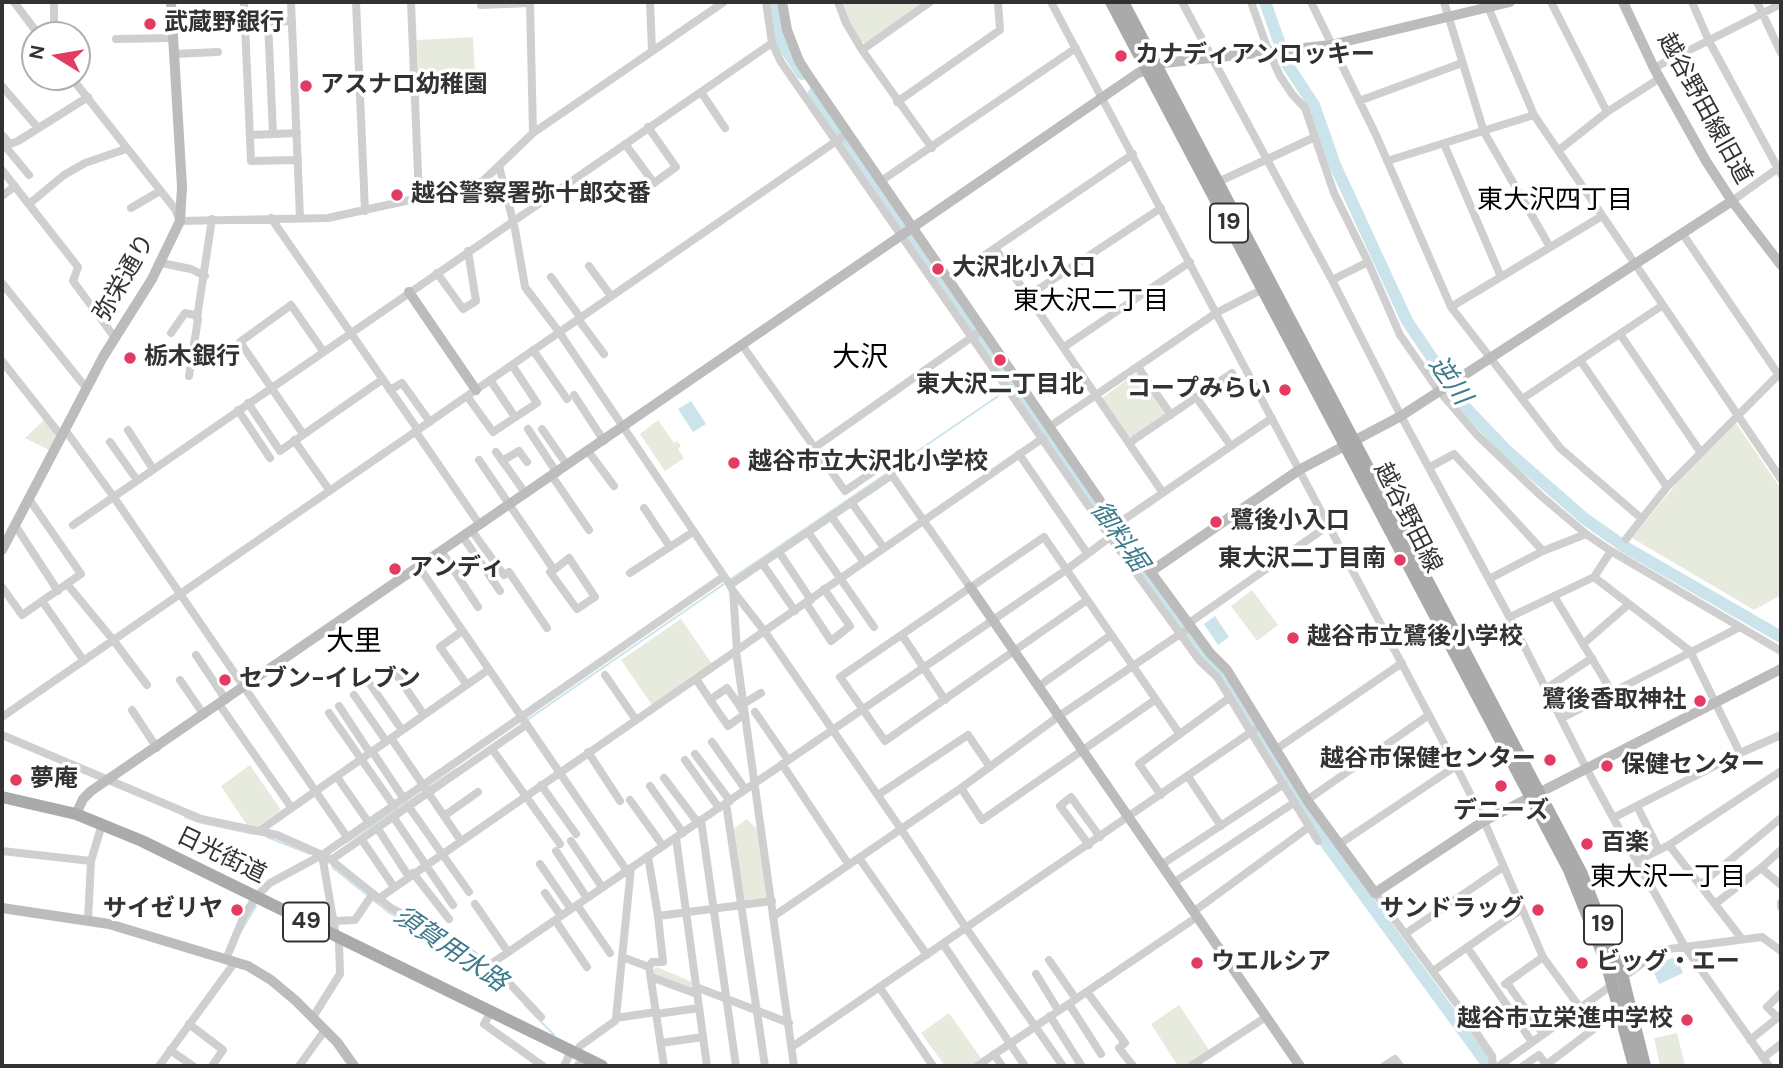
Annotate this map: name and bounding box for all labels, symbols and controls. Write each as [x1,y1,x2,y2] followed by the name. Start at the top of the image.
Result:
[164,10,284,38] place label: 武蔵野銀行
[142,16,158,32] marker: 武蔵野銀行
[21,21,91,91] north arrow
[1651,29,1757,189] street label: 越谷野田線旧道
[1135,42,1375,70] place label: カナディアンロッキー
[23,43,50,61] text: N
[1113,48,1129,64] marker: カナディアンロッキー
[320,72,488,100] place label: アスナロ幼稚園
[298,78,314,94] marker: アスナロ幼稚園
[411,181,651,209] place label: 越谷警察署弥十郎交番
[1477,185,1633,217] district label: 東大沢四丁目
[389,187,405,203] marker: 越谷警察署弥十郎交番
[1210,204,1248,243] road number: 19
[89,229,161,327] street label: 弥栄通り
[952,255,1096,283] place label: 大沢北小入口
[930,261,946,277] marker: 大沢北小入口
[1013,286,1169,318] district label: 東大沢二丁目
[832,342,888,376] district label: 大沢
[144,344,240,372] place label: 栃木銀行
[122,350,138,366] marker: 栃木銀行
[1421,351,1477,411] water label: 逆川
[992,352,1008,368] marker: 東大沢二丁目北
[916,372,1084,400] place label: 東大沢二丁目北
[1127,376,1271,404] place label: コープみらい
[1277,382,1293,398] marker: コープみらい
[748,449,988,477] place label: 越谷市立大沢北小学校
[726,455,742,471] marker: 越谷市立大沢北小学校
[1367,458,1447,578] street label: 越谷野田線
[1083,496,1153,578] water label: 御料堀
[1230,508,1350,536] place label: 鷺後小入口
[1208,514,1224,530] marker: 鷺後小入口
[1218,546,1386,574] place label: 東大沢二丁目南
[1392,552,1408,568] marker: 東大沢二丁目南
[409,555,505,583] place label: アンディ
[387,561,403,577] marker: アンディ
[1307,624,1523,652] place label: 越谷市立鷺後小学校
[326,626,382,660] district label: 大里
[1285,630,1301,646] marker: 越谷市立鷺後小学校
[239,666,421,694] place label: セブン-イレブン
[217,672,233,688] marker: セブン-イレブン
[1542,687,1686,715] place label: 鷺後香取神社
[1692,693,1708,709] marker: 鷺後香取神社
[1320,746,1536,774] place label: 越谷市保健センター
[1542,752,1558,768] marker: 越谷市保健センター
[1621,752,1765,780] place label: 保健センター
[1599,758,1615,774] marker: 保健センター
[30,766,78,794] place label: 夢庵
[8,772,24,788] marker: 夢庵
[1493,778,1509,794] marker: デニーズ
[1453,798,1549,826] place label: デニーズ
[172,822,270,890] street label: 日光街道
[1601,830,1649,858] place label: 百楽
[1579,836,1595,852] marker: 百楽
[1590,862,1746,894] district label: 東大沢一丁目
[103,896,223,924] place label: サイゼリヤ
[1380,896,1524,924] place label: サンドラッグ
[387,901,513,999] water label: 須賀用水路
[229,902,245,918] marker: サイゼリヤ
[1530,902,1546,918] marker: サンドラッグ
[283,903,329,942] road number: 49
[1584,906,1622,944] road number: 19
[1211,949,1331,977] place label: ウエルシア
[1596,949,1740,977] place label: ビッグ・エー
[1189,955,1205,971] marker: ウエルシア
[1574,955,1590,971] marker: ビッグ・エー
[1457,1006,1673,1034] place label: 越谷市立栄進中学校
[1679,1012,1695,1028] marker: 越谷市立栄進中学校

